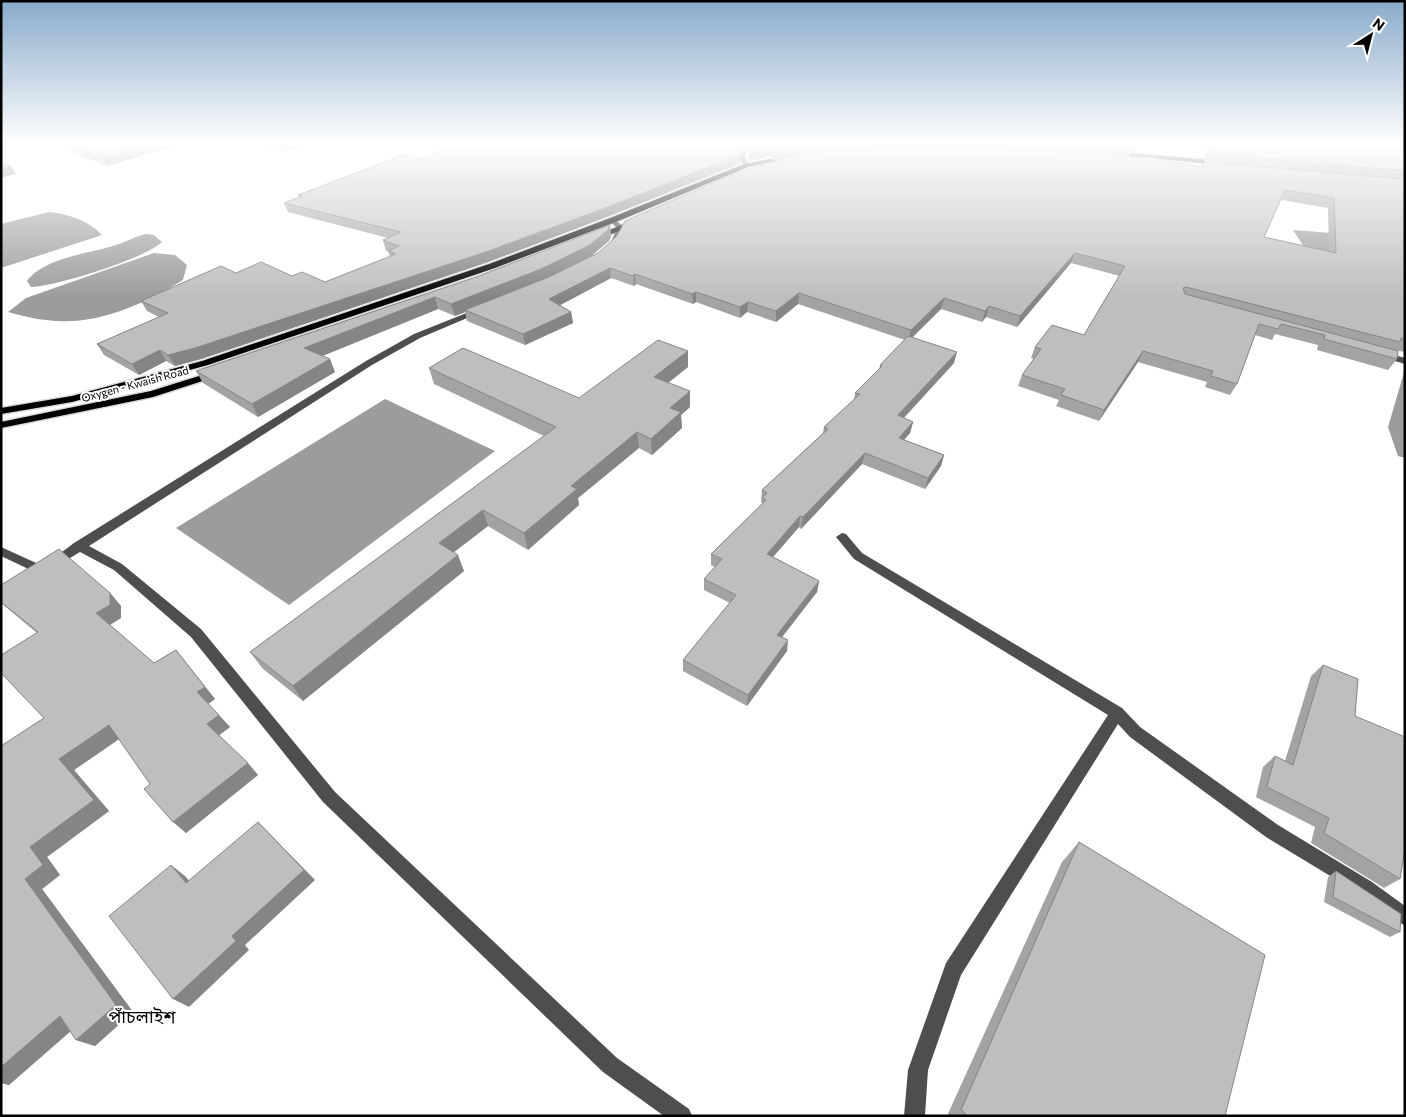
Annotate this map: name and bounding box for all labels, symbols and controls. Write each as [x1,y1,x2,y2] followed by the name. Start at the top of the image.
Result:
[1346,10,1396,60] north arrow
[1370,14,1388,34] text: N
[80,363,190,404] street label: Oxygen - Kwaish Road
[108,1005,176,1027] district label: পাঁচলাইশ

